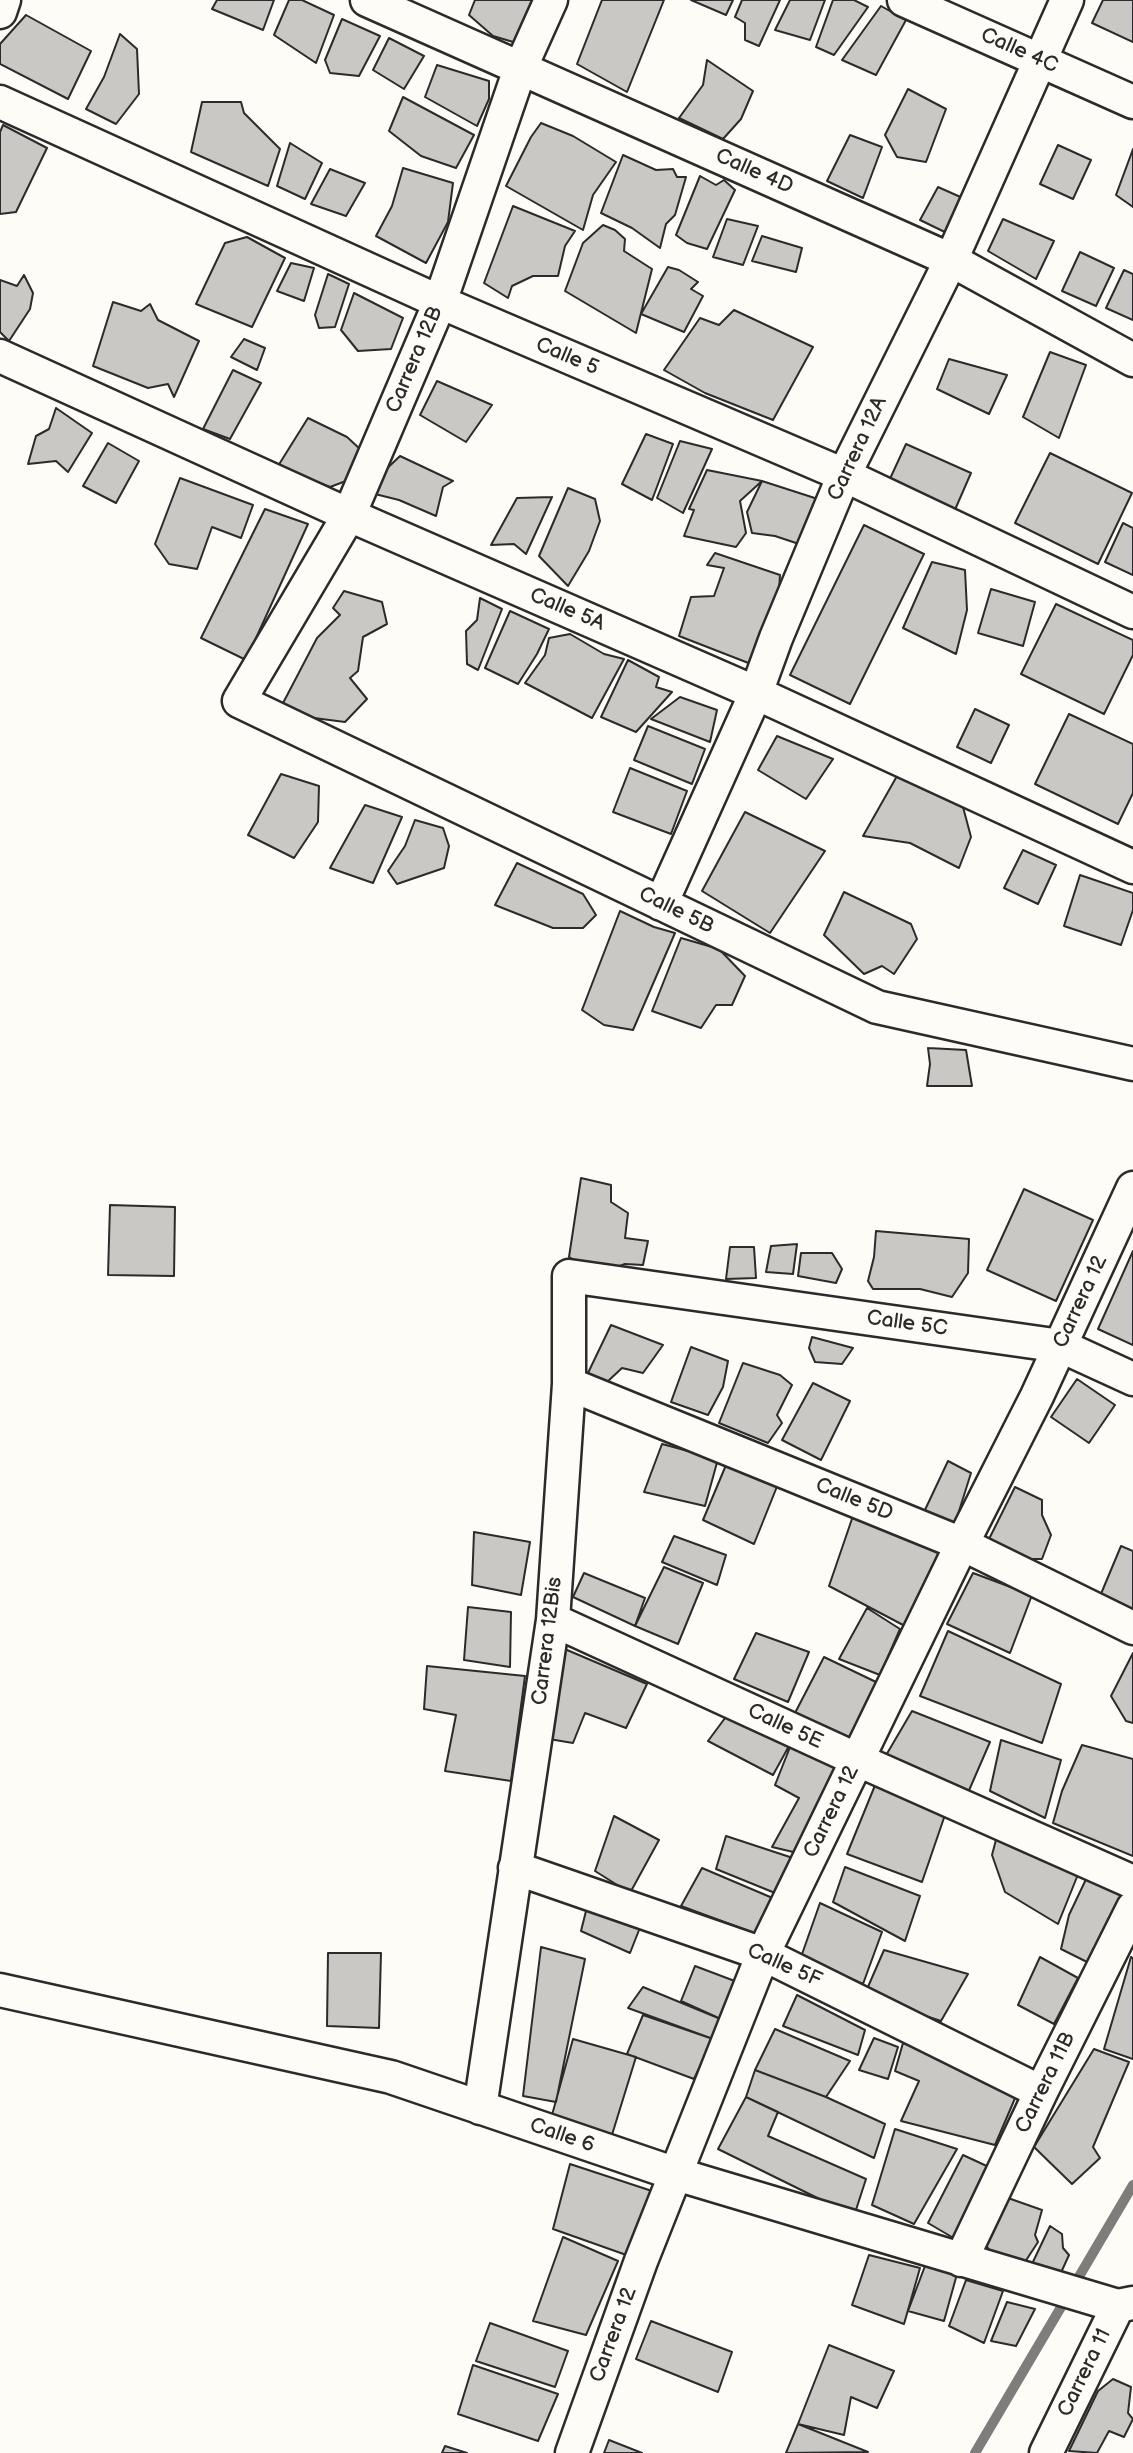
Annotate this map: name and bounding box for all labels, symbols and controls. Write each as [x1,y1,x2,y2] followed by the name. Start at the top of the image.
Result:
[976,23,1062,79] street label: Calle 4C
[711,144,797,200] street label: Calle 4D
[381,303,449,417] street label: Carrera 12B
[532,332,602,382] street label: Calle 5
[823,393,893,505] street label: Carrera 12A
[526,583,608,637] street label: Calle 5A
[634,882,718,940] street label: Calle 5B
[1049,1252,1113,1352] street label: Carrera 12
[865,1306,949,1342] street label: Calle 5C
[811,1473,897,1527] street label: Calle 5D
[528,1575,568,1707] street label: Carrera 12Bis
[743,1699,827,1755] street label: Calle 5E
[799,1762,865,1862] street label: Carrera 12
[743,1938,825,1994] street label: Calle 5F
[1011,2028,1081,2138] street label: Carrera 11B
[526,2113,598,2159] street label: Calle 6
[585,2284,643,2386] street label: Carrera 12
[1053,2325,1117,2421] street label: Carrera 11

